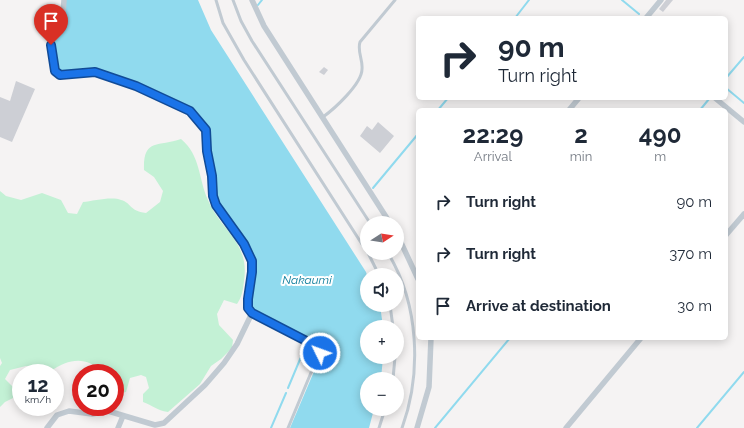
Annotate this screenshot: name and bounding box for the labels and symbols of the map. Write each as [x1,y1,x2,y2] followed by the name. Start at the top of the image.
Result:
[34,4,68,45] pin
[360,216,404,260] north arrow
[282,273,332,287] water label: Nakaumi
[299,332,341,374] position arrow
[72,364,124,416] speed limit sign: 20

